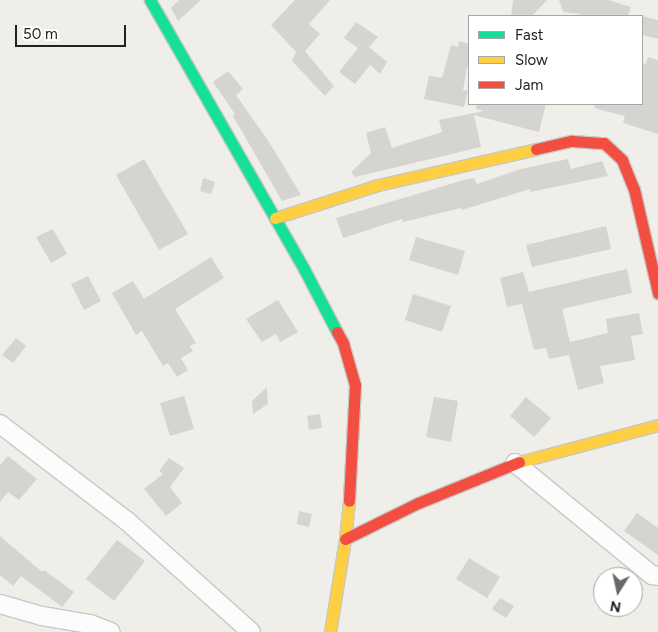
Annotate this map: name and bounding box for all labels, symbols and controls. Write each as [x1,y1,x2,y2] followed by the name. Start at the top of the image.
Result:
[18,15,129,47] scale bar
[468,15,643,105] legend
[23,25,58,43] text: 50 m
[515,26,543,44] text: Fast
[515,51,548,69] text: Slow
[515,76,543,94] text: Jam
[593,567,643,617] north arrow
[609,597,622,616] text: N

